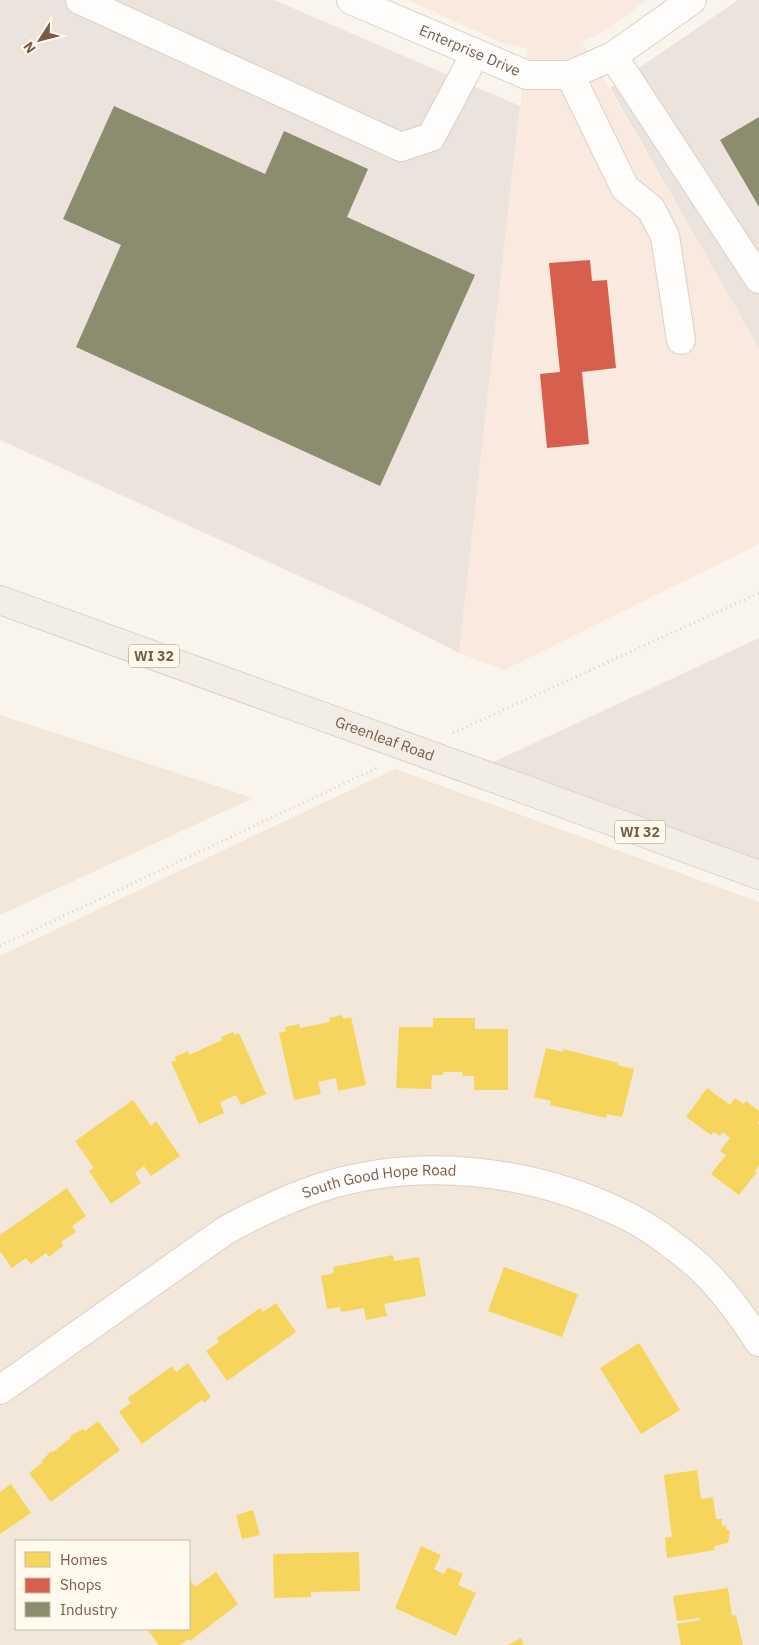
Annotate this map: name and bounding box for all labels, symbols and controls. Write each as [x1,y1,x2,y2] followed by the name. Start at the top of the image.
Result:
[15,15,65,65] north arrow
[416,20,523,80] street label: Enterprise Drive
[19,38,40,57] text: N
[129,644,179,668] road number: WI 32
[333,712,437,765] street label: Greenleaf Road
[615,820,665,844] road number: WI 32
[299,1160,457,1202] street label: South Good Hope Road
[15,1540,190,1630] legend
[60,1550,108,1569] text: Homes
[60,1575,102,1594] text: Shops
[60,1600,118,1619] text: Industry

